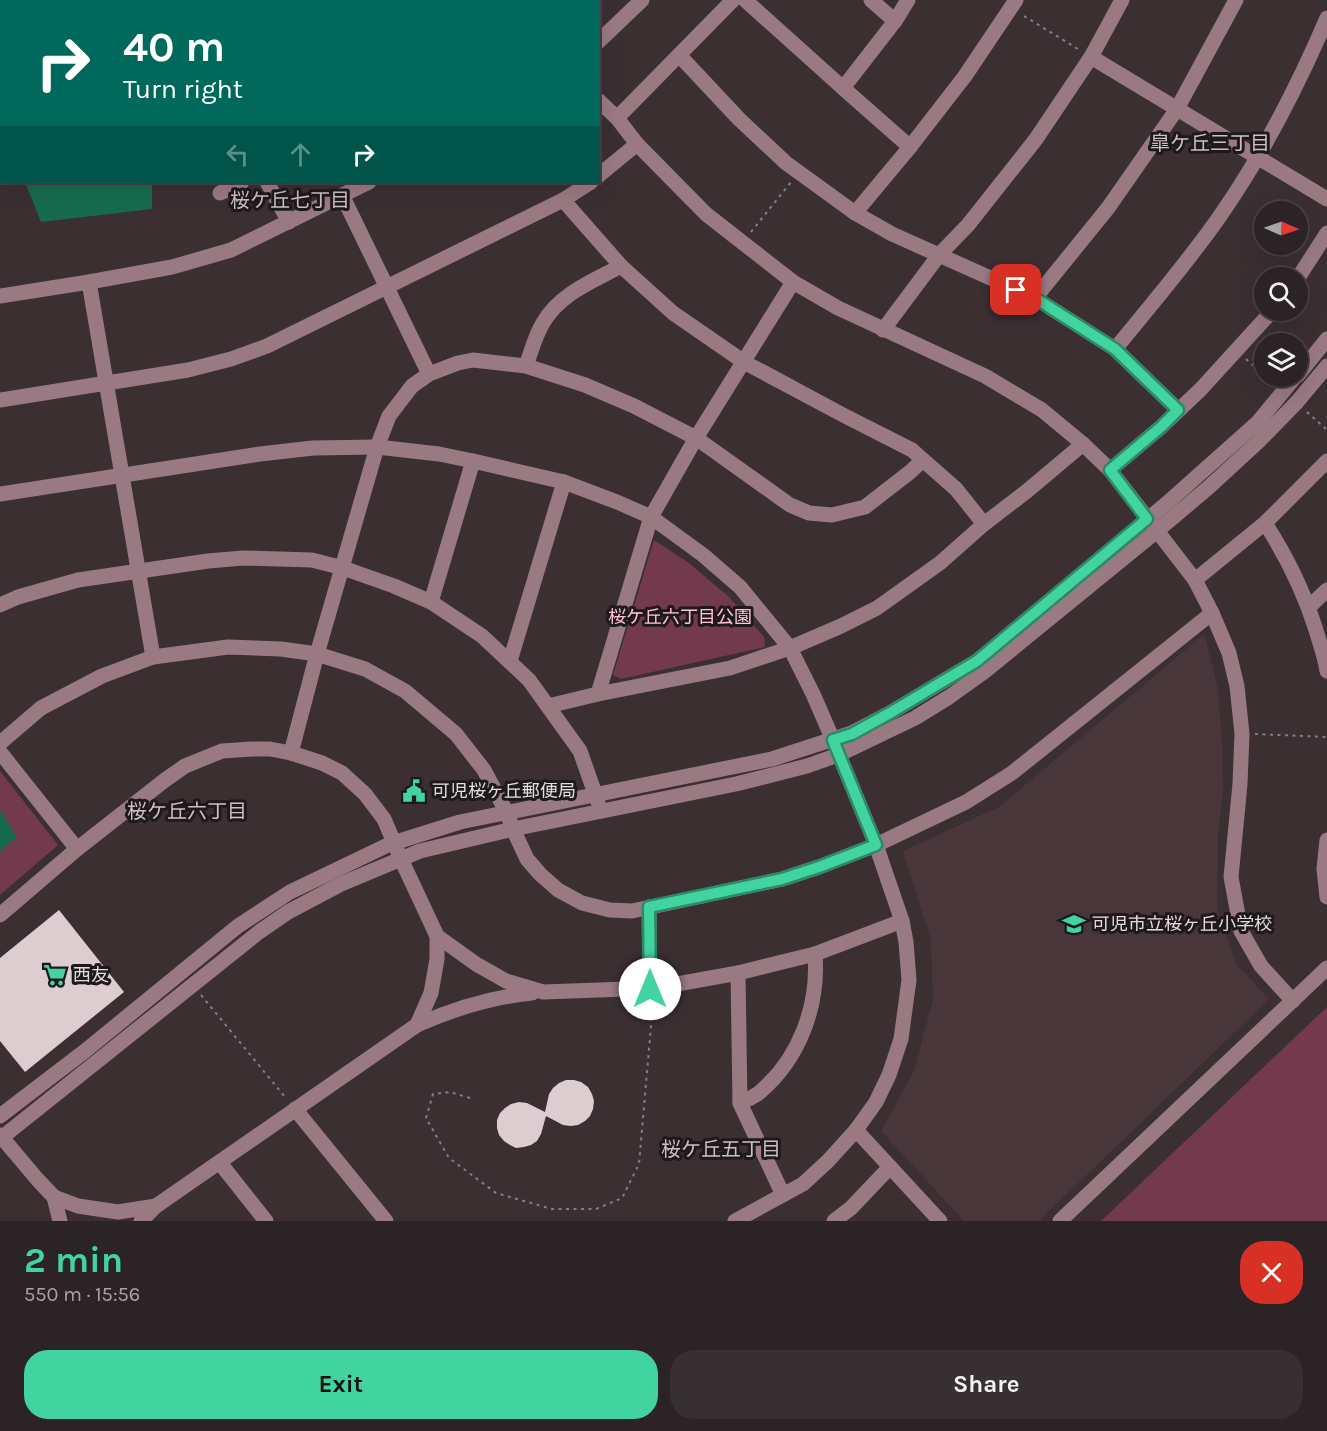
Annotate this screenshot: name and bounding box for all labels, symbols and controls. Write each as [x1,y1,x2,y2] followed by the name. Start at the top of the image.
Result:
[123,22,225,72] text: 40 m
[24,24,102,102] icon: right
[123,73,243,105] text: Turn right
[1150,132,1270,155] district label: 皐ケ丘三丁目
[221,138,254,171] icon: left
[284,138,317,171] icon: ahead
[347,138,380,171] icon: right
[230,189,350,212] district label: 桜ケ丘七丁目
[1254,201,1308,255] north arrow
[1254,201,1308,387] map controls
[990,264,1041,315] pin
[1254,267,1308,321] button: search
[999,273,1032,306] icon: arrive
[1254,333,1308,387] button: layers
[608,606,752,628] park label: 桜ケ丘六丁目公園
[401,778,427,804] public building icon: 可児桜ヶ丘郵便局
[432,780,576,802] place label: 可児桜ヶ丘郵便局
[127,800,247,823] district label: 桜ケ丘六丁目
[1061,911,1087,937] school or university icon: 可児市立桜ヶ丘小学校
[1092,913,1272,935] place label: 可児市立桜ヶ丘小学校
[618,957,682,1021] position arrow
[42,962,68,988] supermarket icon: 西友
[73,964,109,986] place label: 西友
[661,1138,781,1161] district label: 桜ケ丘五丁目
[24,1239,123,1281] text: 2 min
[1240,1241,1303,1304] button: close
[24,1283,140,1306] text: 550 m · 15:56
[24,1350,658,1419] button: Exit
[670,1350,1303,1419] button: Share

